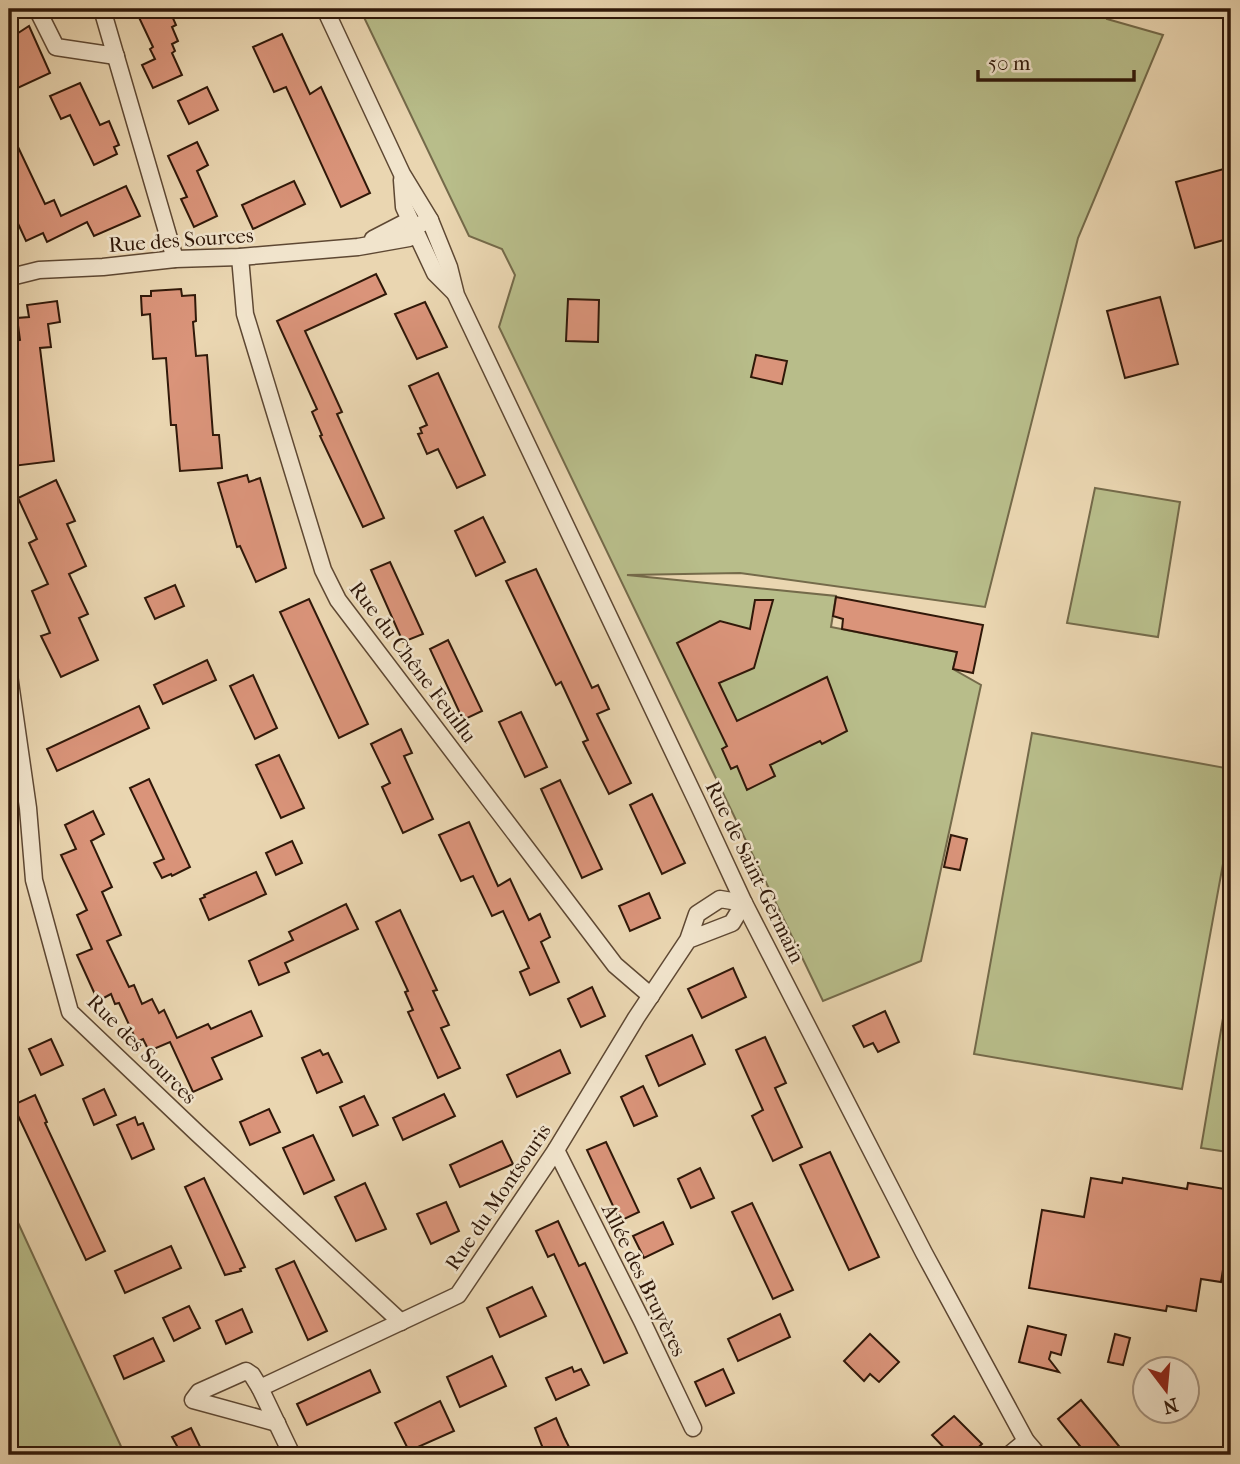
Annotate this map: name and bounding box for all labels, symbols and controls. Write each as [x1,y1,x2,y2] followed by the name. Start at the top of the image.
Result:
[978,38,1133,82] scale bar
[988,51,1031,75] text: 50 m
[108,223,254,257] street label: Rue des Sources
[345,577,481,747] street label: Rue du Chêne Feuillu
[701,777,809,967] street label: Rue de Saint-Germain
[82,989,202,1109] street label: Rue des Sources
[440,1119,556,1275] street label: Rue du Montsouris
[596,1199,691,1360] street label: Allée des Bruyères
[1132,1356,1202,1426] north arrow
[1160,1393,1180,1418] text: N

